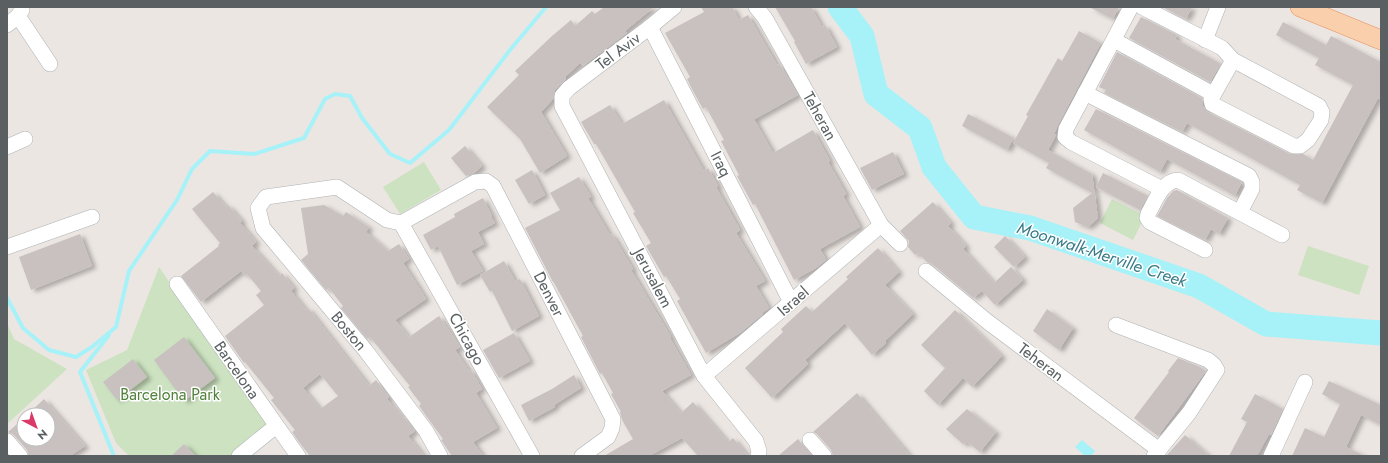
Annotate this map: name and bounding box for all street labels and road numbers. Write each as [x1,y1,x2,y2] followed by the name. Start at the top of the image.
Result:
[591,26,646,75] street label: Tel Aviv
[797,88,843,144] street label: Teheran
[705,147,737,181] street label: Iraq
[627,242,678,312] street label: Jerusalem
[528,267,570,321] street label: Denver
[772,281,814,321] street label: Israel
[326,306,372,356] street label: Boston
[443,309,491,370] street label: Chicago
[209,336,265,404] street label: Barcelona
[1013,337,1069,387] street label: Teheran

